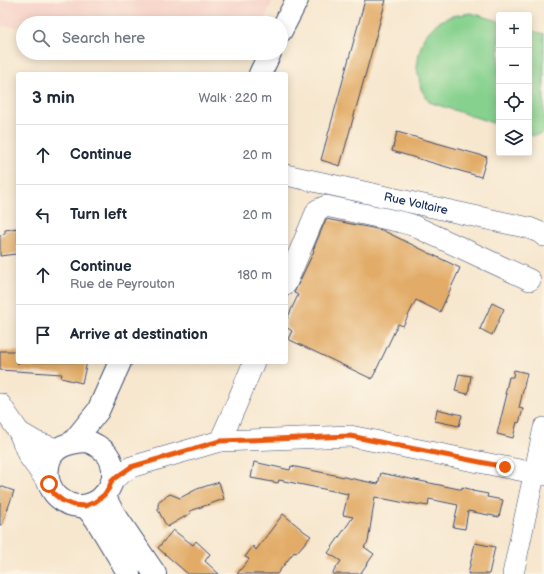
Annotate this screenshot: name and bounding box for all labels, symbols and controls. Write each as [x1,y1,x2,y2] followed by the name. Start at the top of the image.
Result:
[496,12,532,156] map controls
[496,12,532,48] button: +
[16,16,288,60] search box
[30,27,52,49] icon: search
[62,29,145,48] text: Search here
[496,48,532,84] button: −
[496,84,532,120] button: locate
[32,88,75,108] text: 3 min
[199,90,272,106] text: Walk · 220 m
[496,120,532,156] button: layers
[32,144,54,166] icon: ahead
[70,145,132,164] text: Continue
[242,147,272,163] text: 20 m
[382,189,449,218] street label: Rue Voltaire
[32,204,54,226] icon: left
[70,205,127,224] text: Turn left
[242,207,272,223] text: 20 m
[70,257,132,276] text: Continue
[32,264,54,286] icon: ahead
[237,267,272,283] text: 180 m
[70,276,175,292] text: Rue de Peyrouton
[32,324,54,346] icon: arrive
[70,325,208,344] text: Arrive at destination
[496,458,514,476] route end
[40,475,58,493] route start

